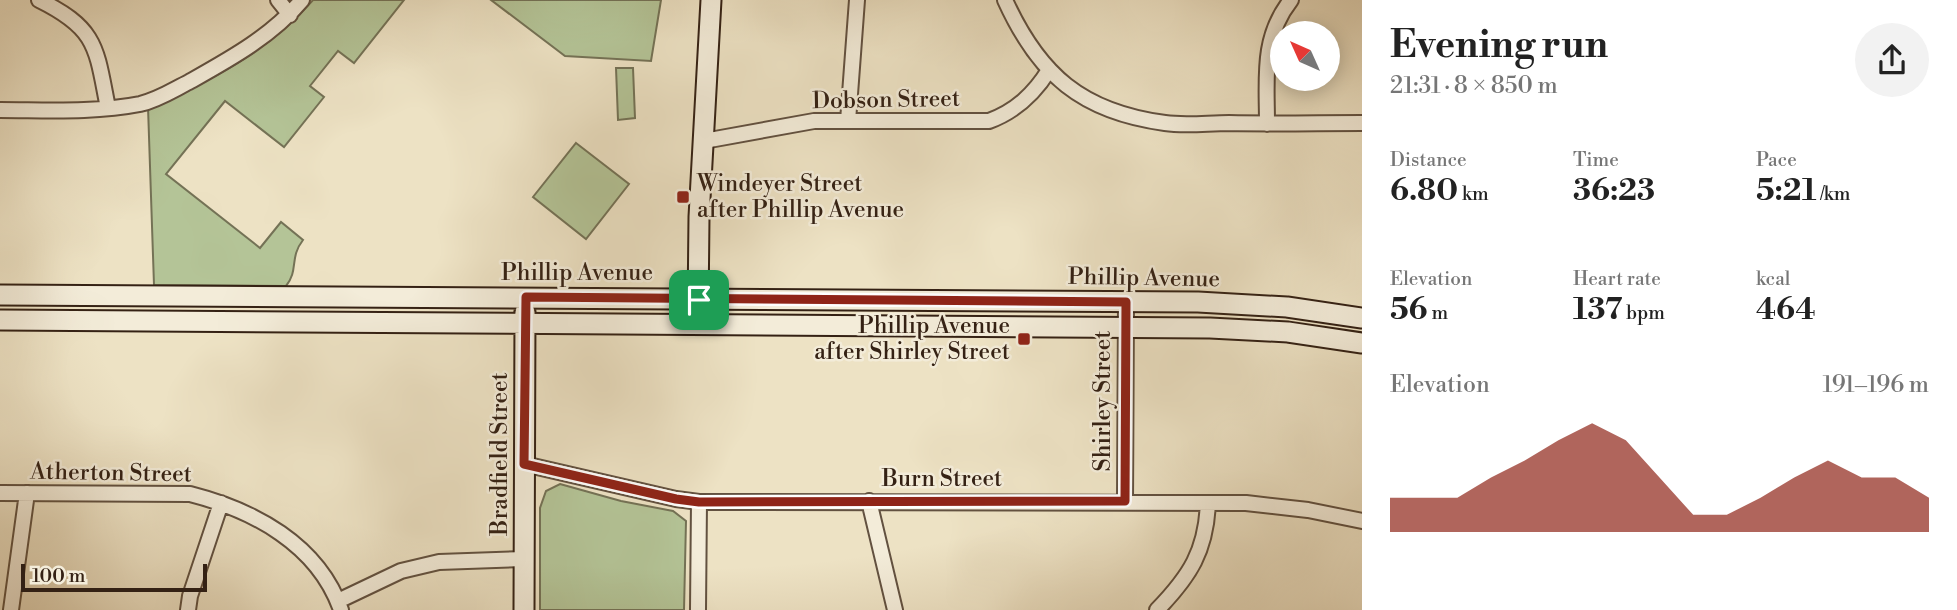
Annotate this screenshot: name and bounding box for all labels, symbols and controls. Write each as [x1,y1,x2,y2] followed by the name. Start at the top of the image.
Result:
[1270,21,1340,91] north arrow
[1270,21,1340,91] map controls
[1390,22,1608,69] text: Evening run
[1855,23,1929,97] button: share
[1390,72,1558,100] text: 21:31 · 8 × 850 m
[812,85,960,115] street label: Dobson Street
[1390,148,1467,172] text: Distance
[1573,148,1619,172] text: Time
[1756,148,1797,172] text: Pace
[696,170,904,224] place label: Windeyer Street after Phillip Avenue
[1390,172,1458,210] text: 6.80
[1573,172,1655,210] text: 36:23
[1756,172,1816,210] text: 5:21
[1458,182,1489,206] text: km
[1816,182,1850,206] text: /km
[675,189,691,205] marker: Windeyer Street after Phillip Avenue
[501,259,653,287] street label: Phillip Avenue
[1068,263,1220,293] street label: Phillip Avenue
[1390,267,1472,291] text: Elevation
[1573,267,1661,291] text: Heart rate
[1756,267,1790,291] text: kcal
[669,270,729,330] pin
[680,281,718,319] icon: arrive
[1390,291,1428,329] text: 56
[1573,291,1622,329] text: 137
[1756,291,1816,329] text: 464
[1428,301,1448,325] text: m
[1622,301,1665,325] text: bpm
[814,312,1010,366] place label: Phillip Avenue after Shirley Street
[1016,331,1032,347] marker: Phillip Avenue after Shirley Street
[1089,331,1117,471] street label: Shirley Street
[1390,371,1490,399] text: Elevation
[1823,371,1929,399] text: 191–196 m
[486,372,514,537] street label: Bradfield Street
[29,458,192,488] street label: Atherton Street
[881,465,1002,493] street label: Burn Street
[21,561,206,593] scale bar
[32,564,85,588] text: 100 m

